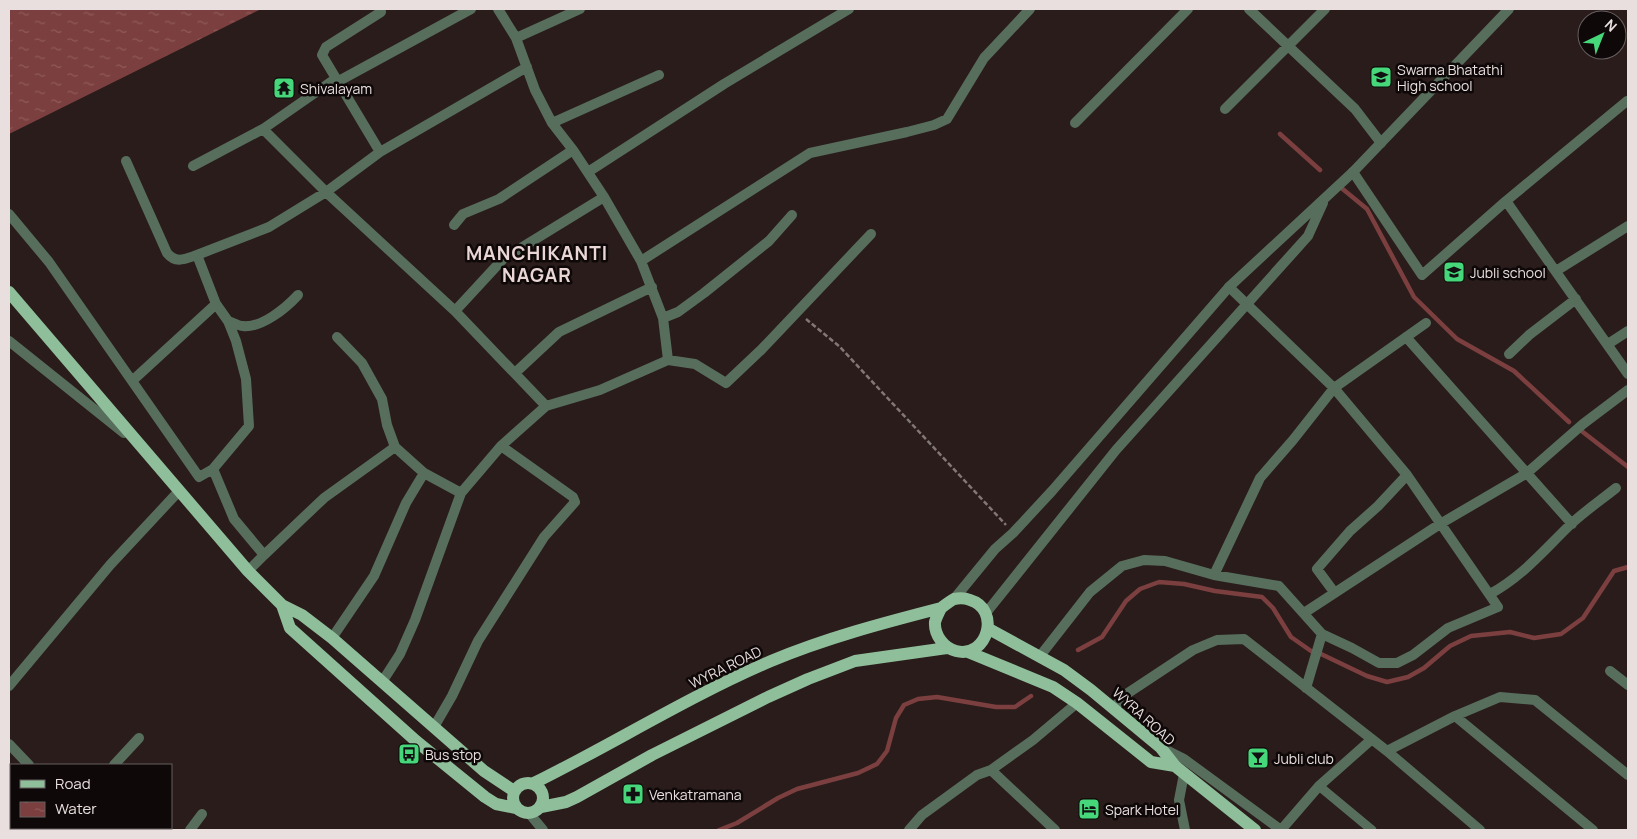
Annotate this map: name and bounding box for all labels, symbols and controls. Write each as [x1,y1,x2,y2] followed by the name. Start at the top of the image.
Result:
[1577,10,1627,60] north arrow
[1601,15,1621,36] text: N
[1397,60,1503,95] place label: Swarna Bhatathi High school
[1369,65,1393,89] school or university icon: Swarna Bhatathi High school
[272,76,296,100] temple icon: Shivalayam
[300,79,372,98] place label: Shivalayam
[466,240,608,288] district label: MANCHIKANTI NAGAR
[1442,260,1466,284] school or university icon: Jubli school
[1470,263,1546,282] place label: Jubli school
[686,641,764,693] street label: WYRA ROAD
[1109,683,1179,749] street label: WYRA ROAD
[397,742,421,766] bus stop icon: Bus stop
[425,745,481,764] place label: Bus stop
[1246,746,1270,770] bar icon: Jubli club
[1274,749,1334,768] place label: Jubli club
[10,764,172,829] legend
[55,773,91,794] text: Road
[621,782,645,806] pharmacy icon: Venkatramana
[649,785,742,804] place label: Venkatramana
[1077,797,1101,821] hotel icon: Spark Hotel
[55,798,97,819] text: Water
[1105,800,1179,819] place label: Spark Hotel

